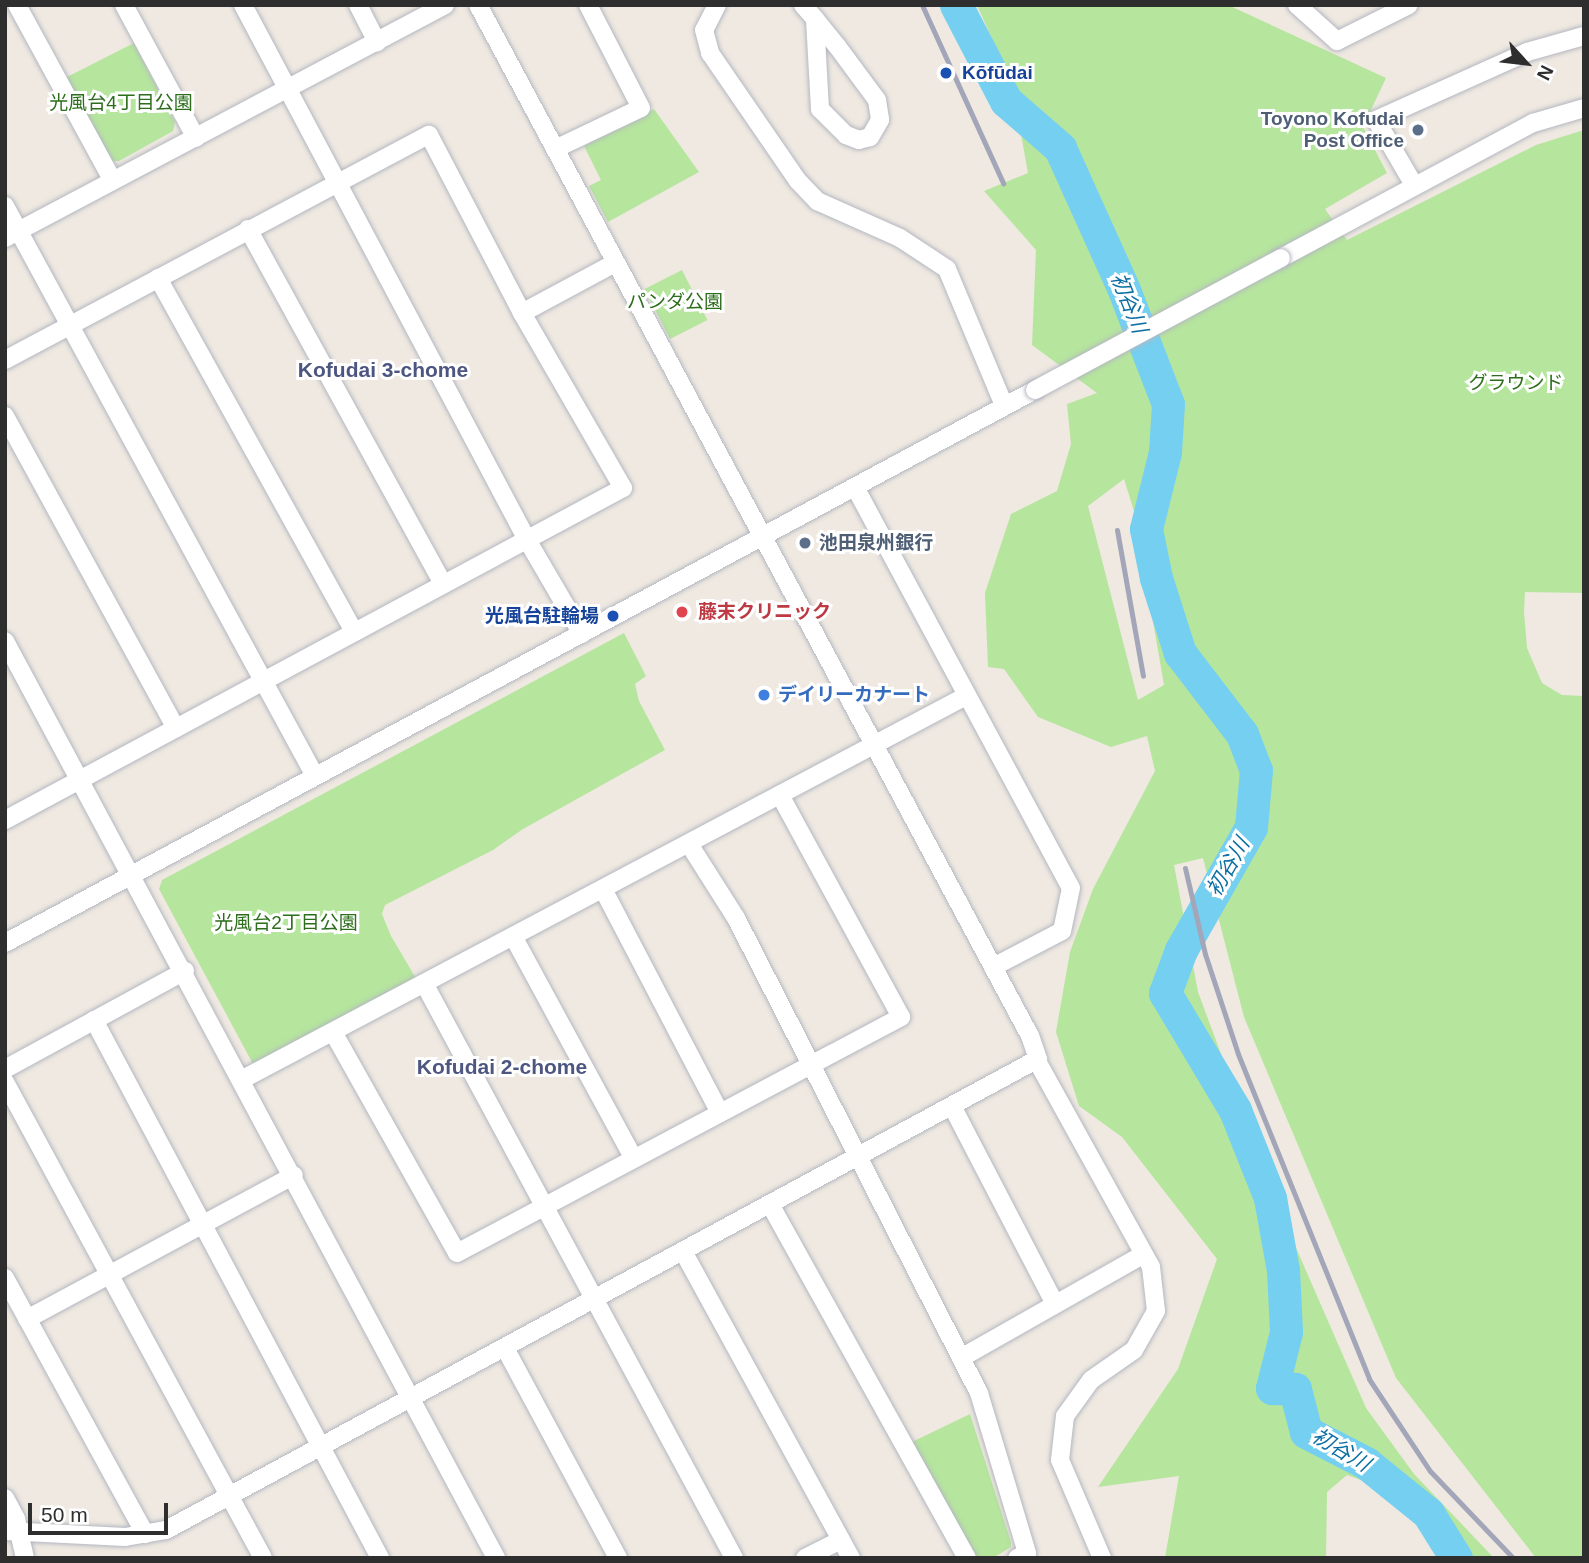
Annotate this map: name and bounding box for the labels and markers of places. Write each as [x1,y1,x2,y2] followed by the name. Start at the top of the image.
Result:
[962,62,1033,84] place label: Kōfūdai
[936,63,956,83] marker: Kōfūdai
[1261,108,1404,152] place label: Toyono Kofudai Post Office
[1410,122,1426,138] marker: Toyono Kofudai Post Office
[819,532,933,554] place label: 池田泉州銀行
[797,535,813,551] marker: 池田泉州銀行
[698,601,831,623] place label: 藤末クリニック
[672,602,692,622] marker: 藤末クリニック
[485,605,599,627] place label: 光風台駐輪場
[605,608,621,624] marker: 光風台駐輪場
[778,684,930,706] place label: デイリーカナート
[756,687,772,703] marker: デイリーカナート

